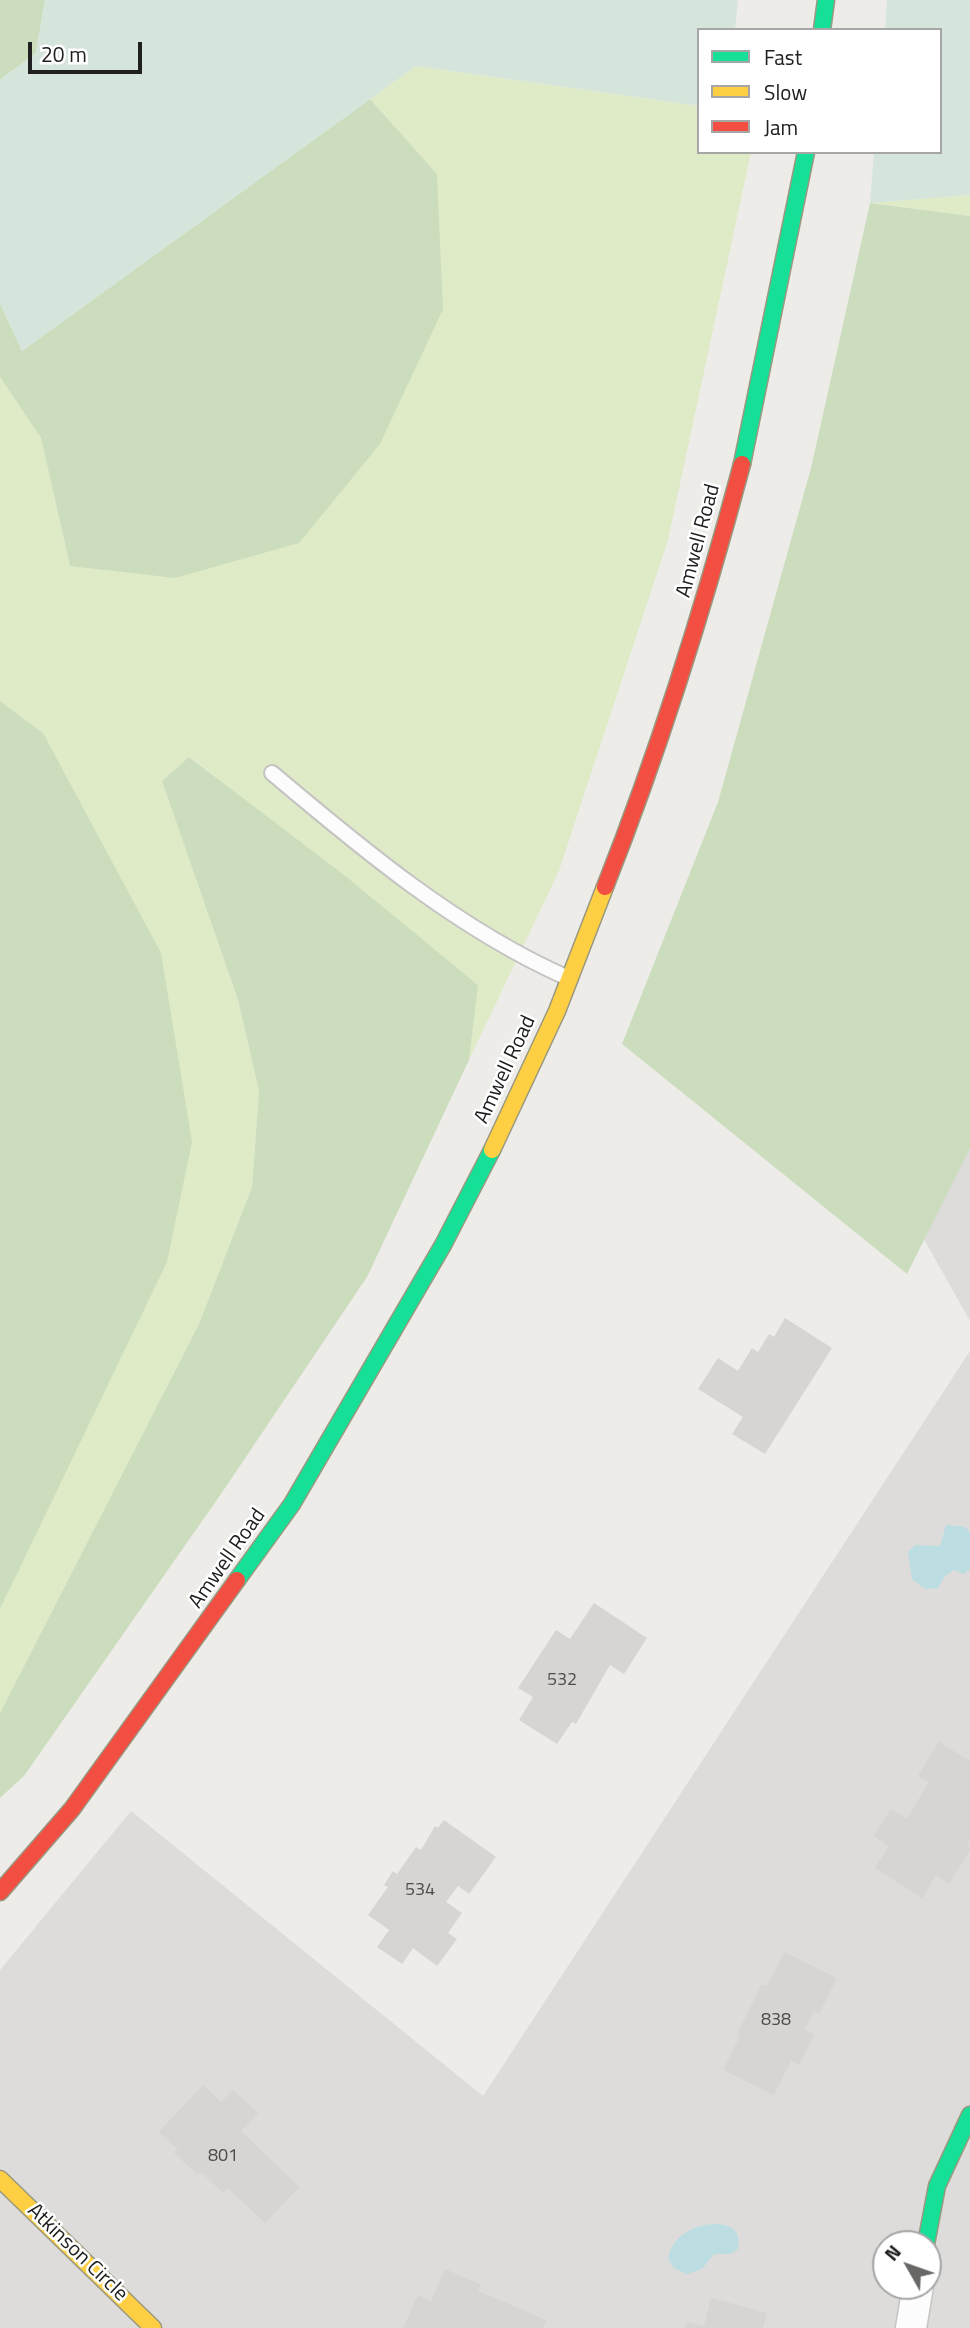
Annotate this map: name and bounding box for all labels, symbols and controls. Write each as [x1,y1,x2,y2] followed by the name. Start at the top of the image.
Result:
[32,28,145,72] scale bar
[697,28,942,154] legend
[41,38,87,70] text: 20 m
[764,41,802,73] text: Fast
[764,76,807,108] text: Slow
[764,111,798,143] text: Jam
[672,482,726,600] street label: Amwell Road
[470,1012,542,1128] street label: Amwell Road
[184,1504,272,1614] street label: Amwell Road
[547,1670,577,1692] house number: 532
[405,1880,435,1902] house number: 534
[761,2010,791,2032] house number: 838
[208,2146,238,2168] house number: 801
[22,2199,132,2307] street label: Atkinson Circle
[872,2230,942,2300] north arrow
[877,2238,907,2267] text: N

